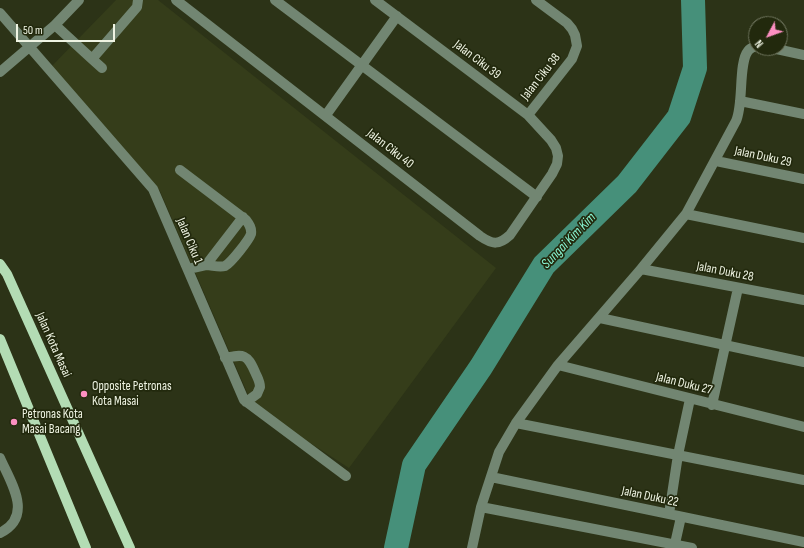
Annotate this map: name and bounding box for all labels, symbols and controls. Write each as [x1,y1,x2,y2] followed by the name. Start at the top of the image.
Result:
[18,16,117,42] scale bar
[748,16,788,56] north arrow
[23,23,43,38] text: 50 m
[450,37,504,83] street label: Jalan Ciku 39
[752,37,766,50] text: N
[518,51,564,103] street label: Jalan Ciku 38
[363,126,417,172] street label: Jalan Ciku 40
[733,143,793,171] street label: Jalan Duku 29
[538,210,600,272] water label: Sungai Kim Kim
[172,216,206,266] street label: Jalan Ciku 1
[695,259,755,285] street label: Jalan Duku 28
[32,310,74,380] street label: Jalan Kota Masai
[654,369,714,399] street label: Jalan Duku 27
[92,379,172,410] place label: Opposite Petronas Kota Masai
[79,389,89,399] marker: Opposite Petronas Kota Masai
[22,407,83,438] place label: Petronas Kota Masai Bacang
[9,417,19,427] marker: Petronas Kota Masai Bacang
[620,483,680,511] street label: Jalan Duku 22

